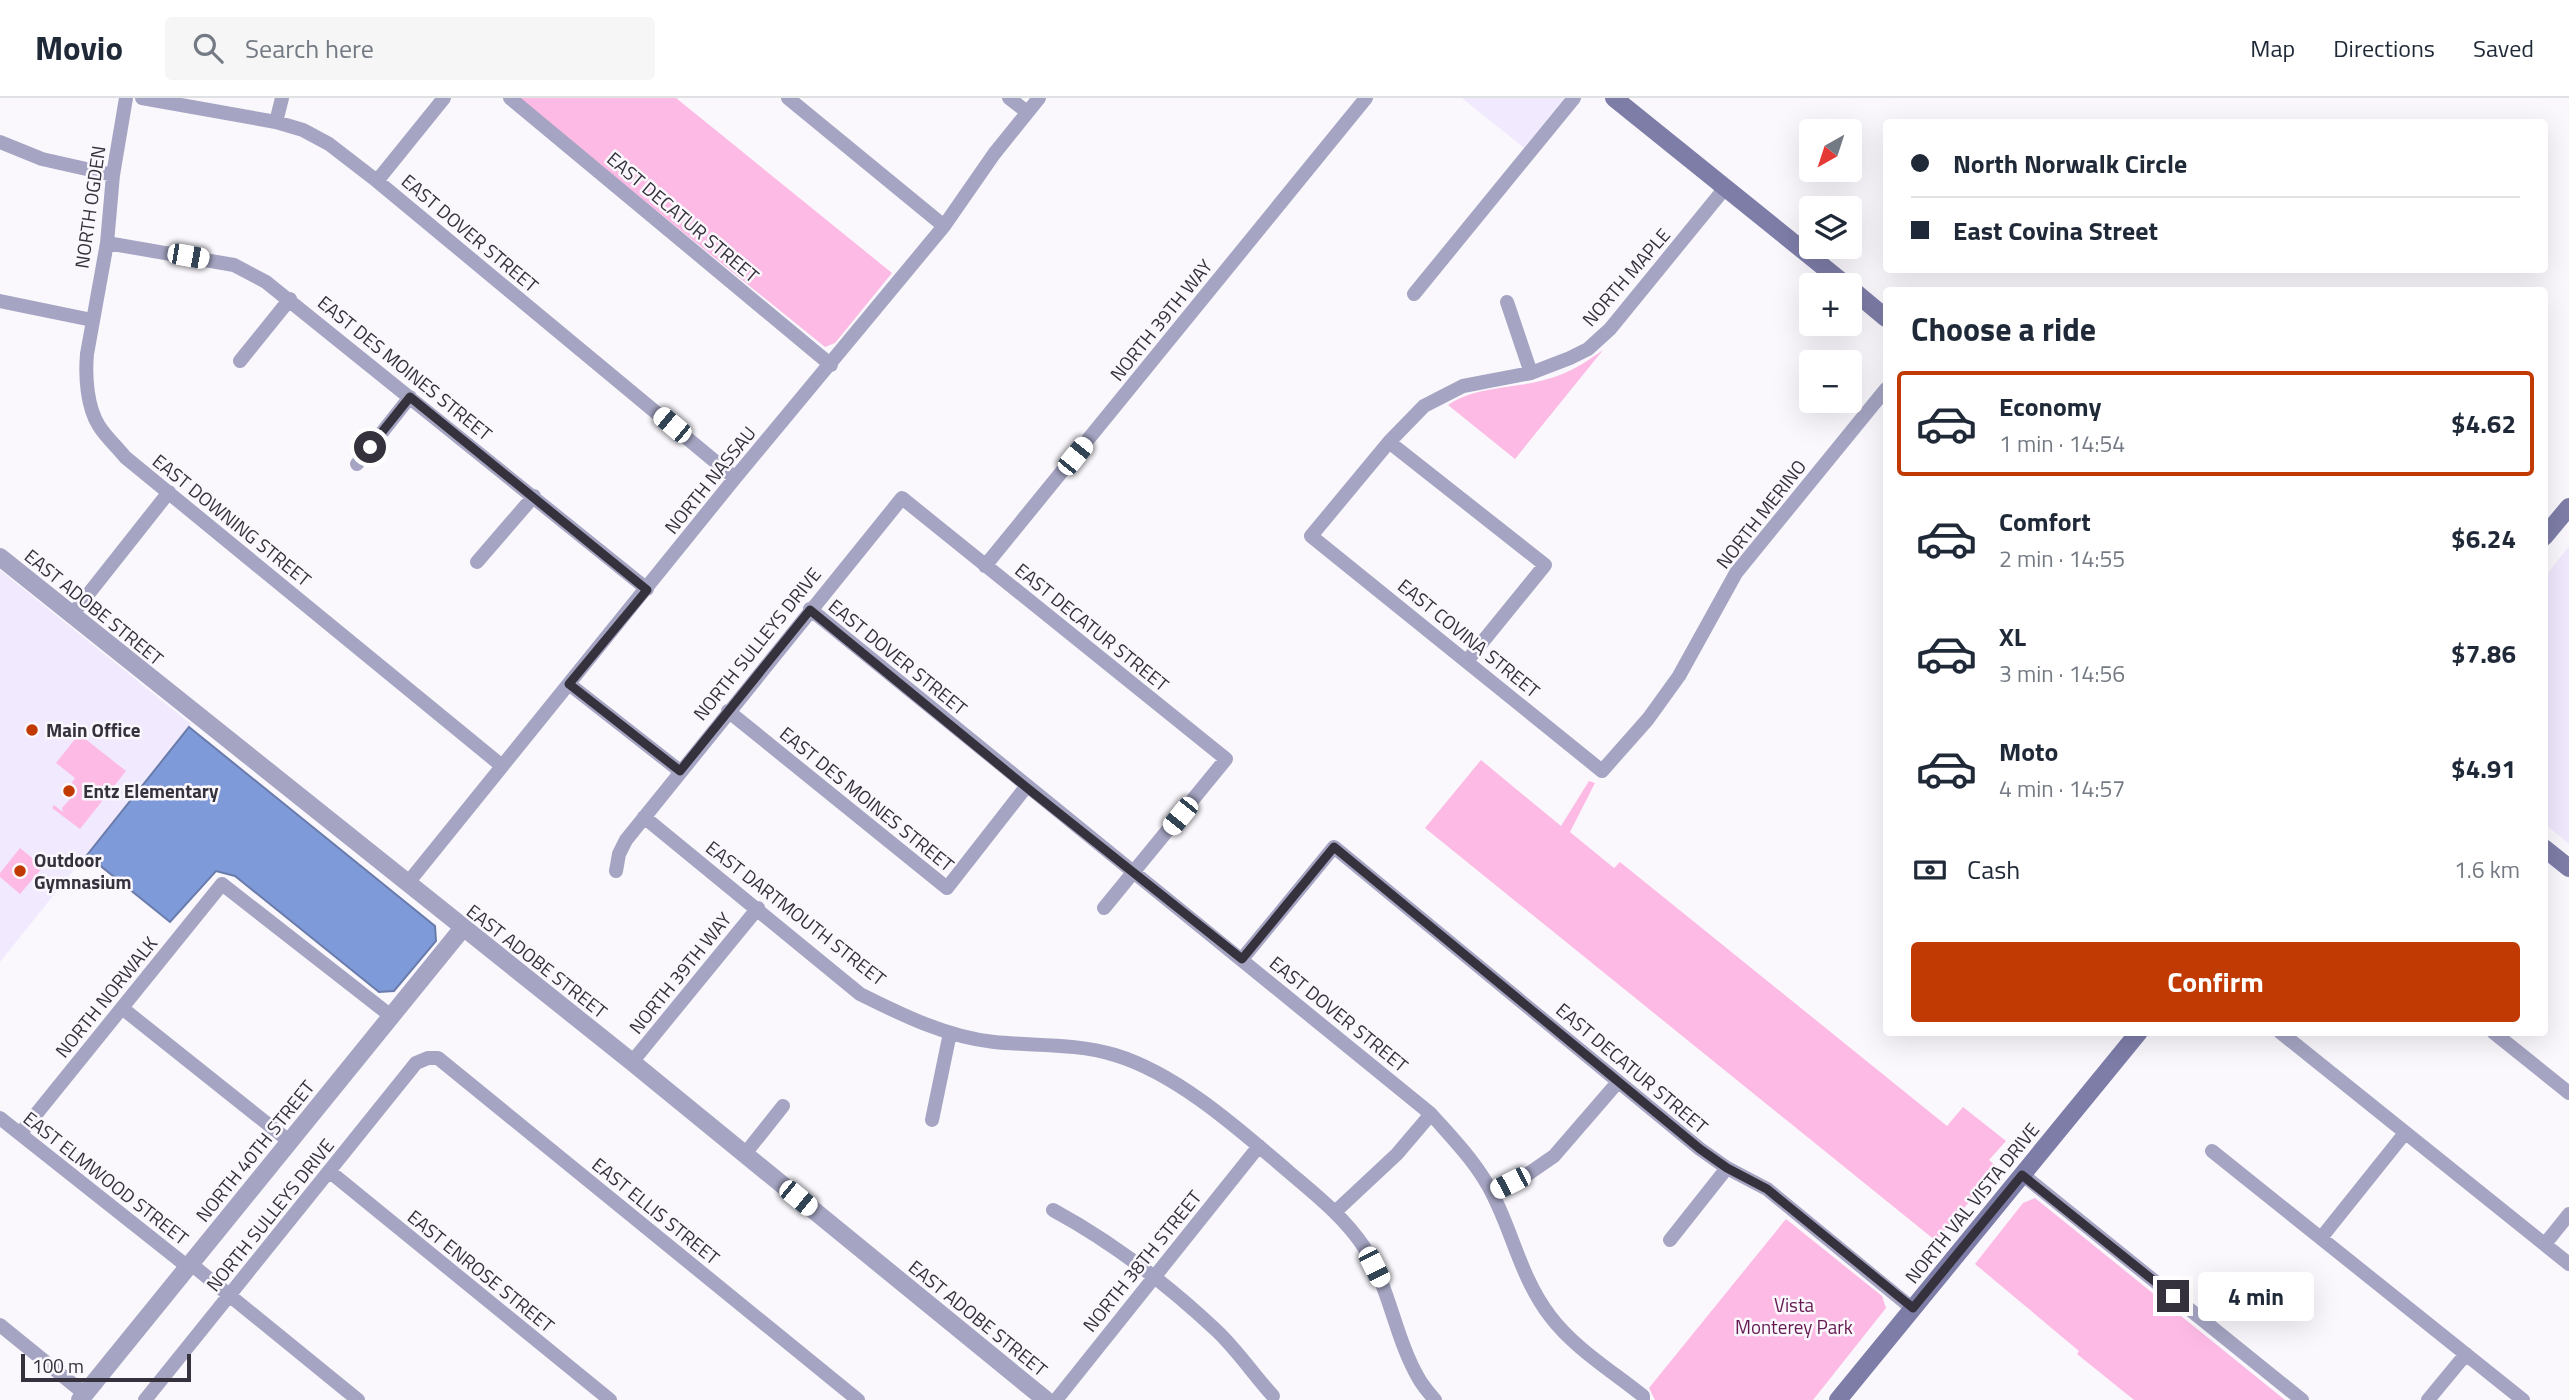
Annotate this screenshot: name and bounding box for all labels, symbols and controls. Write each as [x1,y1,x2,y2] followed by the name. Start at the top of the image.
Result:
[165,17,655,80] search box
[35,23,123,73] text: Movio
[189,29,227,67] icon: search
[245,29,374,68] text: Search here
[2250,30,2295,66] text: Map
[2333,30,2435,66] text: Directions
[2473,30,2534,66] text: Saved
[1799,119,1862,182] north arrow
[1799,119,1862,413] map controls
[67,144,112,270] street label: NORTH OGDEN
[601,144,766,289] street label: EAST DECATUR STREET
[1953,144,2187,183] text: North Norwalk Circle
[395,166,545,299] street label: EAST DOVER STREET
[1799,196,1862,259] button: layers
[1953,211,2158,250] text: East Covina Street
[1575,221,1677,332] street label: NORTH MAPLE
[166,242,211,270] car
[1102,252,1219,387] street label: NORTH 39TH WAY
[1799,273,1862,336] button: +
[312,288,499,447] street label: EAST DES MOINES STREET
[1911,305,2096,353] text: Choose a ride
[1799,350,1862,413] button: −
[1999,387,2101,426] text: Economy
[1915,392,1978,455] icon: car
[650,403,695,447] car
[2451,404,2516,443] text: $4.62
[657,419,762,540] street label: NORTH NASSAU
[1999,426,2125,461] text: 1 min · 14:54
[354,431,386,463] route start
[1054,433,1097,479] car
[147,446,318,593] street label: EAST DOWNING STREET
[1709,453,1813,575] street label: NORTH MERINO
[1999,502,2091,541] text: Comfort
[1915,507,1978,570] icon: car
[2451,519,2516,558] text: $6.24
[18,541,170,672] street label: EAST ADOBE STREET
[1999,541,2125,576] text: 2 min · 14:55
[1009,555,1176,698] street label: EAST DECATUR STREET
[686,561,828,727] street label: NORTH SULLEYS DRIVE
[1392,571,1547,704] street label: EAST COVINA STREET
[823,591,974,722] street label: EAST DOVER STREET
[1999,617,2026,656] text: XL
[1915,622,1978,685] icon: car
[2451,634,2516,673] text: $7.86
[1999,656,2125,691] text: 3 min · 14:56
[46,715,141,744] place label: Main Office
[774,719,961,878] street label: EAST DES MOINES STREET
[24,722,40,738] marker: Main Office
[1999,732,2058,771] text: Moto
[1915,737,1978,800] icon: car
[2451,749,2516,788] text: $4.91
[1999,771,2125,806] text: 4 min · 14:57
[83,776,219,805] place label: Entz Elementary
[61,783,77,799] marker: Entz Elementary
[1159,793,1202,839] car
[700,833,893,992] street label: EAST DARTMOUTH STREET
[34,845,132,896] place label: Outdoor Gymnasium
[1967,850,2020,889] text: Cash
[1911,851,1949,889] icon: cash
[2454,852,2520,887] text: 1.6 km
[12,863,28,879] marker: Outdoor Gymnasium
[461,896,614,1025] street label: EAST ADOBE STREET
[621,905,738,1040] street label: NORTH 39TH WAY
[48,930,164,1064] street label: NORTH NORWALK
[1911,942,2520,1022] button: Confirm
[1264,948,1415,1079] street label: EAST DOVER STREET
[1550,995,1715,1140] street label: EAST DECATUR STREET
[188,1073,321,1228] street label: NORTH 40TH STREET
[17,1104,195,1252] street label: EAST ELMWOOD STREET
[1897,1116,2046,1289] street label: NORTH VAL VISTA DRIVE
[199,1132,341,1298] street label: NORTH SULLEYS DRIVE
[586,1150,726,1271] street label: EAST ELLIS STREET
[1487,1164,1534,1202] car
[776,1177,821,1219] car
[1075,1183,1208,1338] street label: NORTH 38TH STREET
[402,1202,561,1339] street label: EAST ENROSE STREET
[1356,1244,1393,1290] car
[902,1252,1054,1383] street label: EAST ADOBE STREET
[2198,1272,2313,1320] callout: 4 min
[2228,1279,2284,1314] text: 4 min
[2157,1280,2189,1312] route end
[1735,1290,1853,1341] park label: Vista Monterey Park
[21,1351,191,1383] scale bar
[32,1351,84,1380] text: 100 m

